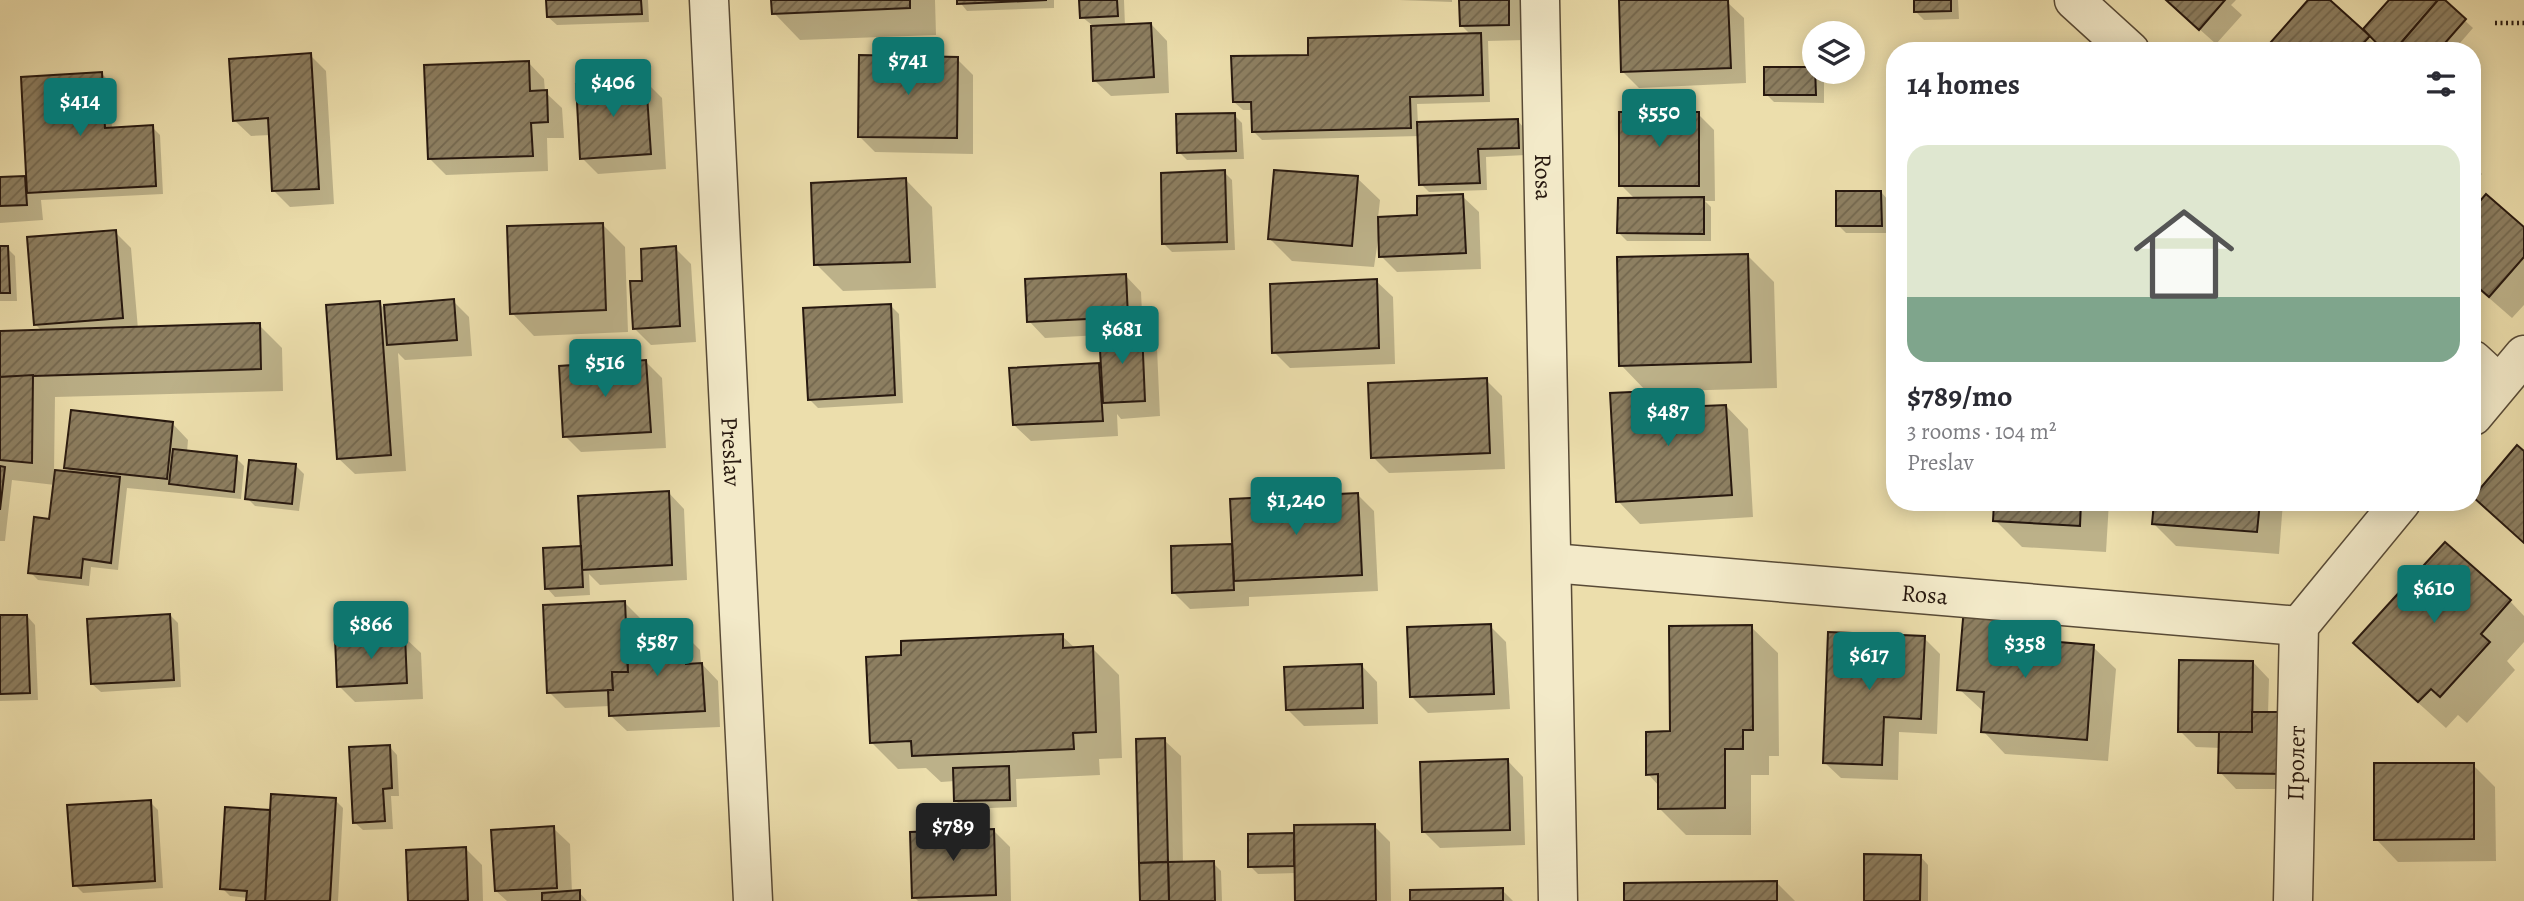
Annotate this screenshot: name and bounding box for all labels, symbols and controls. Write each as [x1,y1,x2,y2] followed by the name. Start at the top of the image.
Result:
[1802,21,1865,84] map controls
[1802,21,1865,84] button: layers
[867,38,949,97] pin: $741
[888,44,928,75] text: $741
[572,60,654,119] pin: $406
[1907,64,2020,104] text: 14 homes
[2422,65,2460,103] icon: filters
[591,66,635,97] text: $406
[39,78,121,138] pin: $414
[60,85,100,116] text: $414
[1618,90,1700,149] pin: $550
[1638,96,1680,127] text: $550
[1527,153,1560,201] street label: Rosa
[2121,191,2247,317] icon: home
[1081,306,1163,366] pin: $681
[1102,313,1142,344] text: $681
[564,340,646,399] pin: $516
[585,346,625,377] text: $516
[1907,376,2013,416] text: $789/mo
[1627,388,1709,448] pin: $487
[1647,395,1689,426] text: $487
[713,416,749,487] street label: Preslav
[1907,416,2056,447] text: 3 rooms · 104 m²
[1907,447,1974,478] text: Preslav
[1239,477,1353,537] pin: $1,240
[1267,484,1325,515] text: $1,240
[2393,566,2475,625] pin: $610
[2413,572,2455,603] text: $610
[1900,577,1950,612] street label: Rosa
[330,602,412,661] pin: $866
[349,608,393,639] text: $866
[616,618,698,678] pin: $587
[1984,620,2066,680] pin: $358
[636,625,678,656] text: $587
[2004,627,2046,658] text: $358
[1828,632,1910,692] pin: $617
[1849,639,1889,670] text: $617
[2279,725,2313,801] street label: Пролет
[912,804,994,863] pin: $789
[932,810,974,841] text: $789

